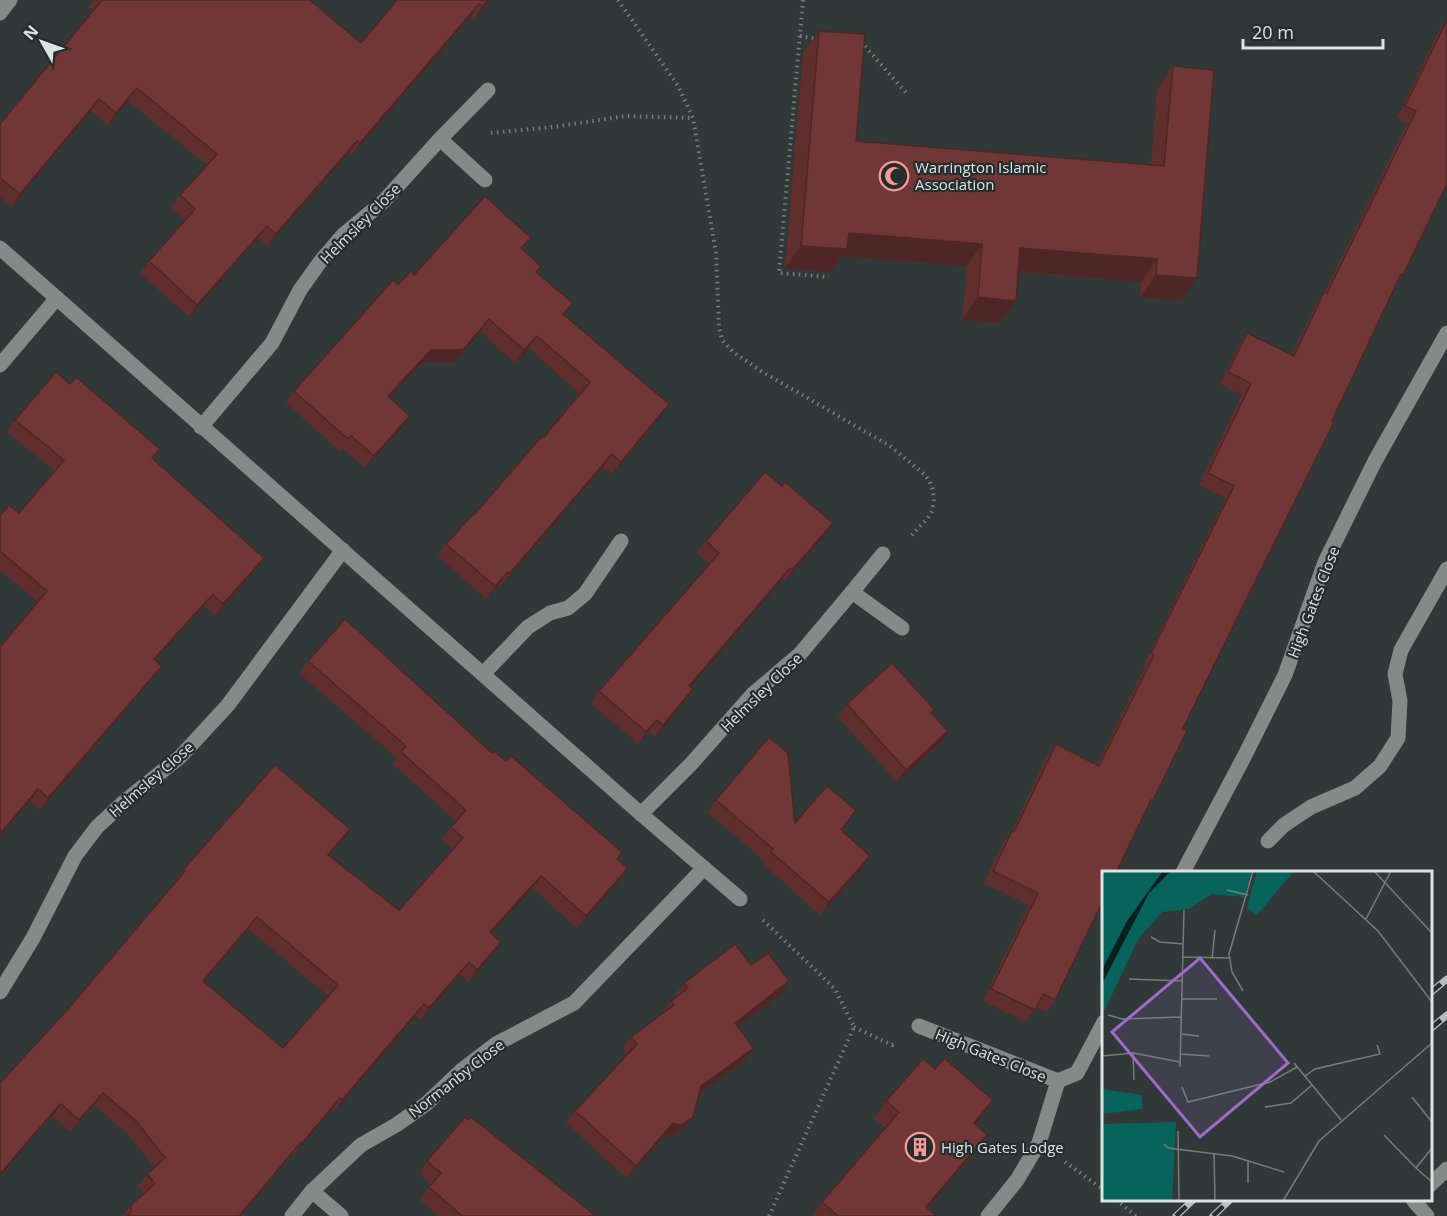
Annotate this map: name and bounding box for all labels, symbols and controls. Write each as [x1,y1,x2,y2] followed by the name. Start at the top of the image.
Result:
[12,12,72,72] north arrow
[1243,12,1382,50] scale bar
[18,20,43,44] text: N
[1252,20,1294,44] text: 20 m
[915,157,1046,194] place label: Warrington Islamic Association
[878,160,910,192] mosque icon: Warrington Islamic Association
[316,179,404,267] street label: Helmsley Close
[1283,543,1343,661] street label: High Gates Close
[716,648,806,736] street label: Helmsley Close
[105,737,197,821] street label: Helmsley Close
[1102,871,1432,1201] inset map
[933,1024,1049,1086] street label: High Gates Close
[404,1034,508,1122] street label: Normanby Close
[904,1131,936,1163] building icon: High Gates Lodge
[941,1137,1064,1157] place label: High Gates Lodge

